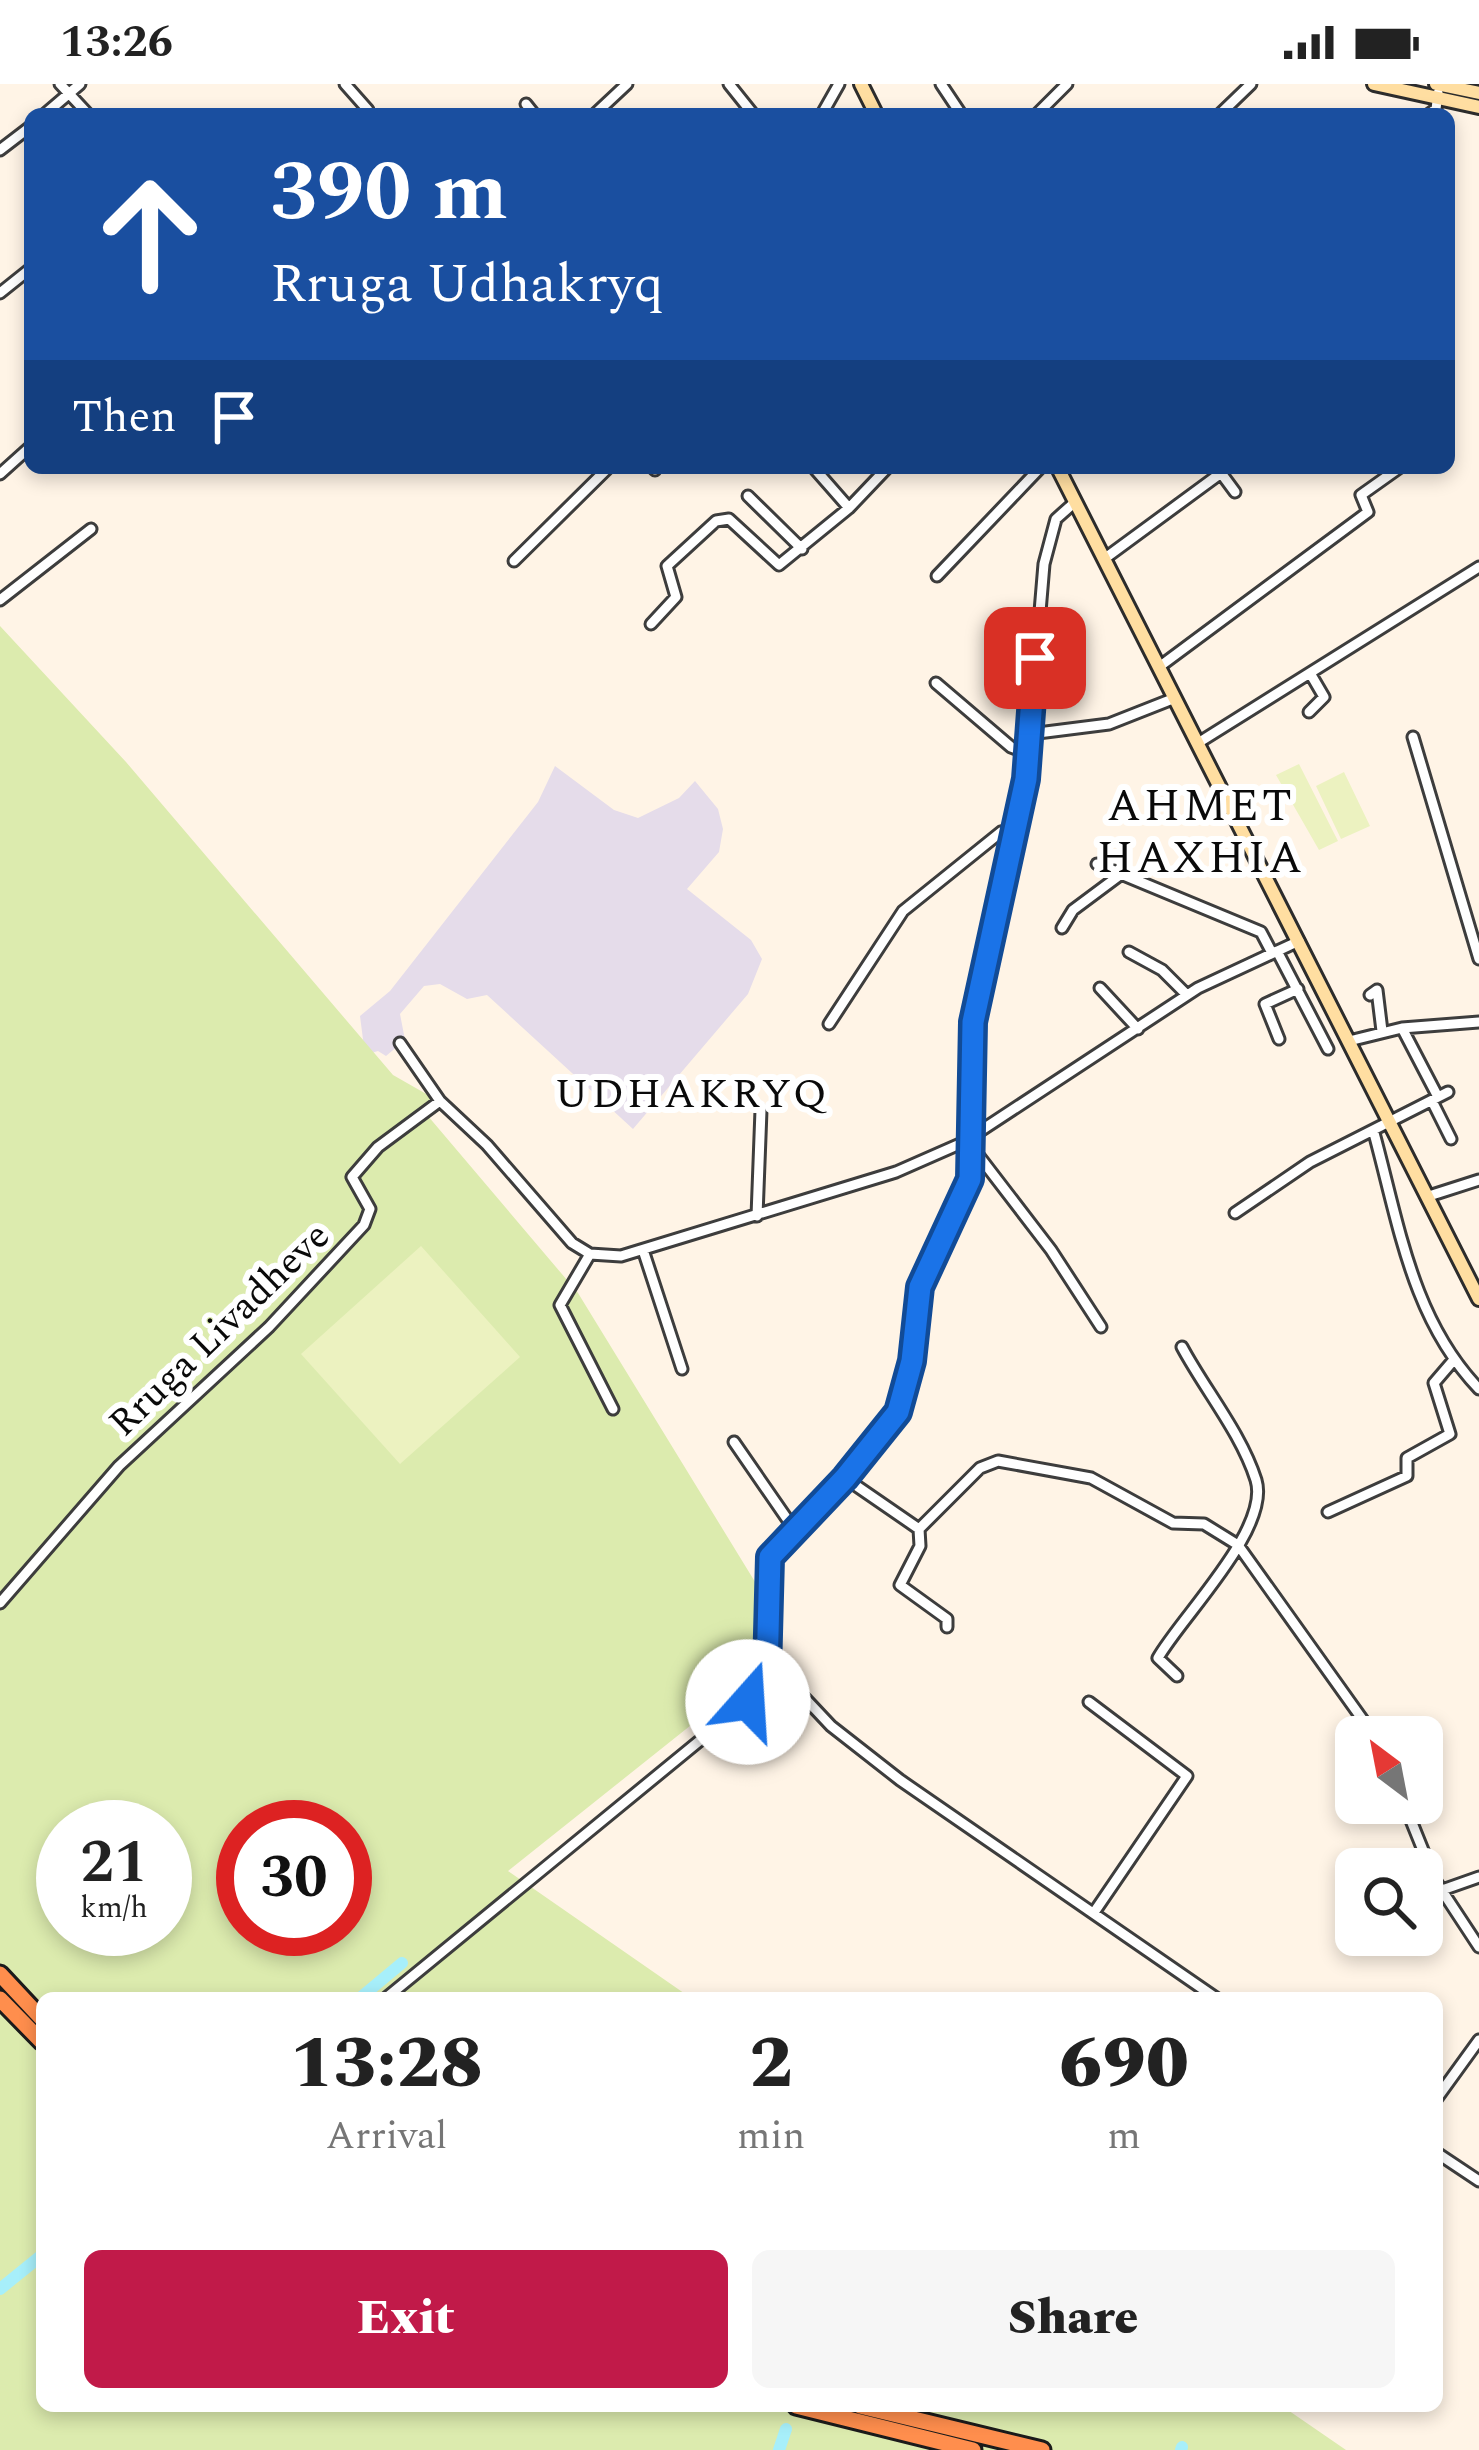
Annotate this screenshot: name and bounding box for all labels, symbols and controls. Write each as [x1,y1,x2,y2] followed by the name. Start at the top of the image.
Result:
[60,8,173,77] text: 13:26
[270,129,508,257] text: 390 m
[72,156,228,312] icon: ahead
[270,244,664,326] text: Rruga Udhakryq
[72,383,177,452] text: Then
[201,384,267,450] icon: arrive
[984,607,1086,709] pin
[1002,625,1068,691] icon: arrive
[1097,772,1305,893] district label: AHMET HAXHIA
[554,1063,830,1126] district label: UDHAKRYQ
[95,1208,344,1451] street label: Rruga Livadheve
[685,1639,811,1765] position arrow
[1335,1716,1443,1824] north arrow
[1335,1716,1443,1956] map controls
[216,1800,372,1956] speed limit sign: 30
[80,1817,148,1909] text: 21
[1335,1848,1443,1956] button: search
[80,1885,148,1931] text: km/h
[290,2010,483,2119] text: 13:28
[750,2010,793,2119] text: 2
[1059,2010,1189,2119] text: 690
[326,2107,447,2166] text: Arrival
[737,2107,805,2166] text: min
[1107,2107,1141,2166] text: m
[84,2250,728,2388] button: Exit
[752,2250,1395,2388] button: Share

